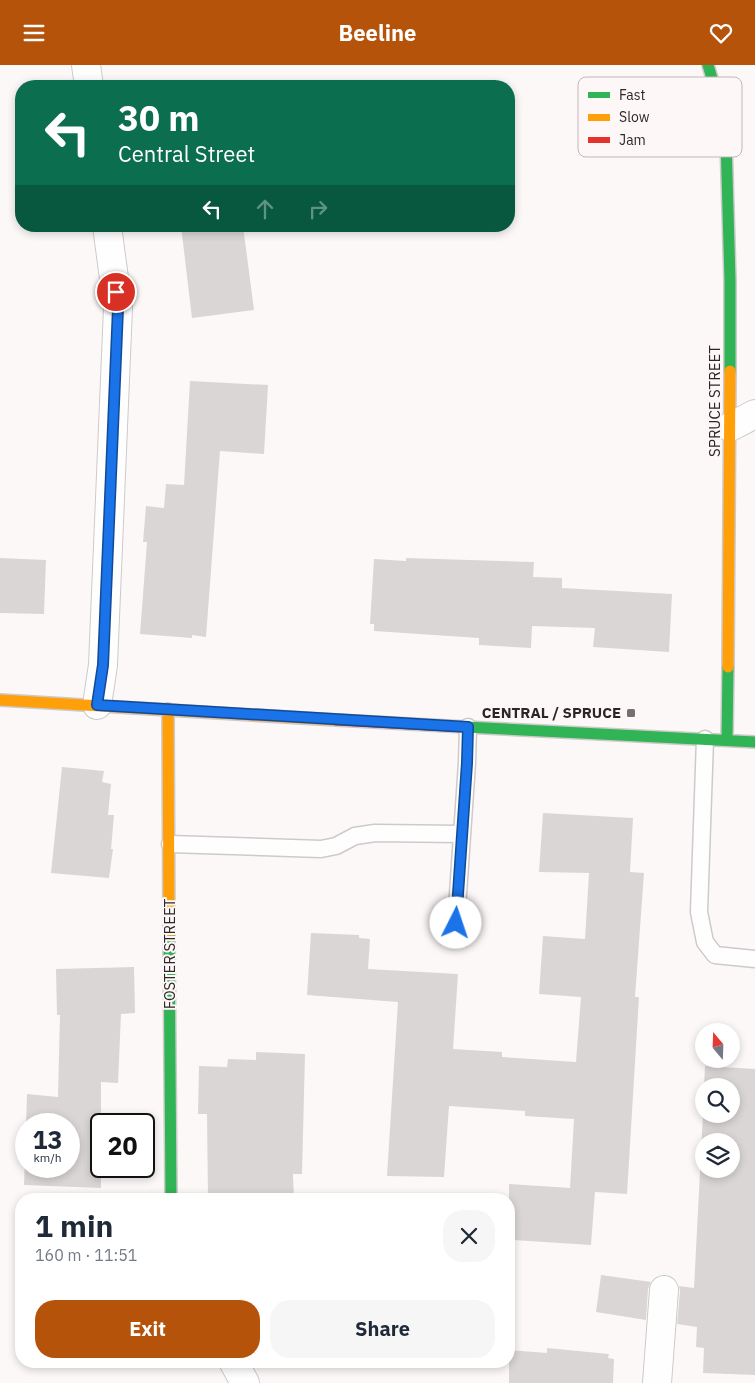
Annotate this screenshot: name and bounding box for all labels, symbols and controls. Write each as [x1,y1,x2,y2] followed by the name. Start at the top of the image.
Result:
[339,18,416,47] text: Beeline
[20,19,48,47] icon: menu
[707,19,735,47] icon: heart
[578,77,742,157] legend
[619,86,645,104] text: Fast
[118,95,200,141] text: 30 m
[35,100,100,165] icon: left
[619,108,650,126] text: Slow
[619,131,646,149] text: Jam
[118,139,255,168] text: Central Street
[198,195,226,223] icon: left
[251,195,279,223] icon: ahead
[304,195,332,223] icon: right
[95,271,137,313] pin
[102,278,130,306] icon: arrive
[705,345,724,457] street label: SPRUCE STREET
[482,703,621,722] place label: CENTRAL / SPRUCE
[625,707,637,719] marker: CENTRAL / SPRUCE
[429,896,481,948] position arrow
[160,898,179,1009] street label: FOSTER STREET
[695,1023,740,1067] north arrow
[695,1023,740,1178] map controls
[695,1078,740,1123] button: search
[90,1113,155,1178] speed limit sign: 20
[32,1123,63,1156] text: 13
[695,1133,740,1178] button: layers
[33,1150,62,1165] text: km/h
[35,1206,113,1245] text: 1 min
[443,1210,495,1262] button: close
[35,1245,137,1265] text: 160 m · 11:51
[35,1300,260,1358] button: Exit
[270,1300,495,1358] button: Share

